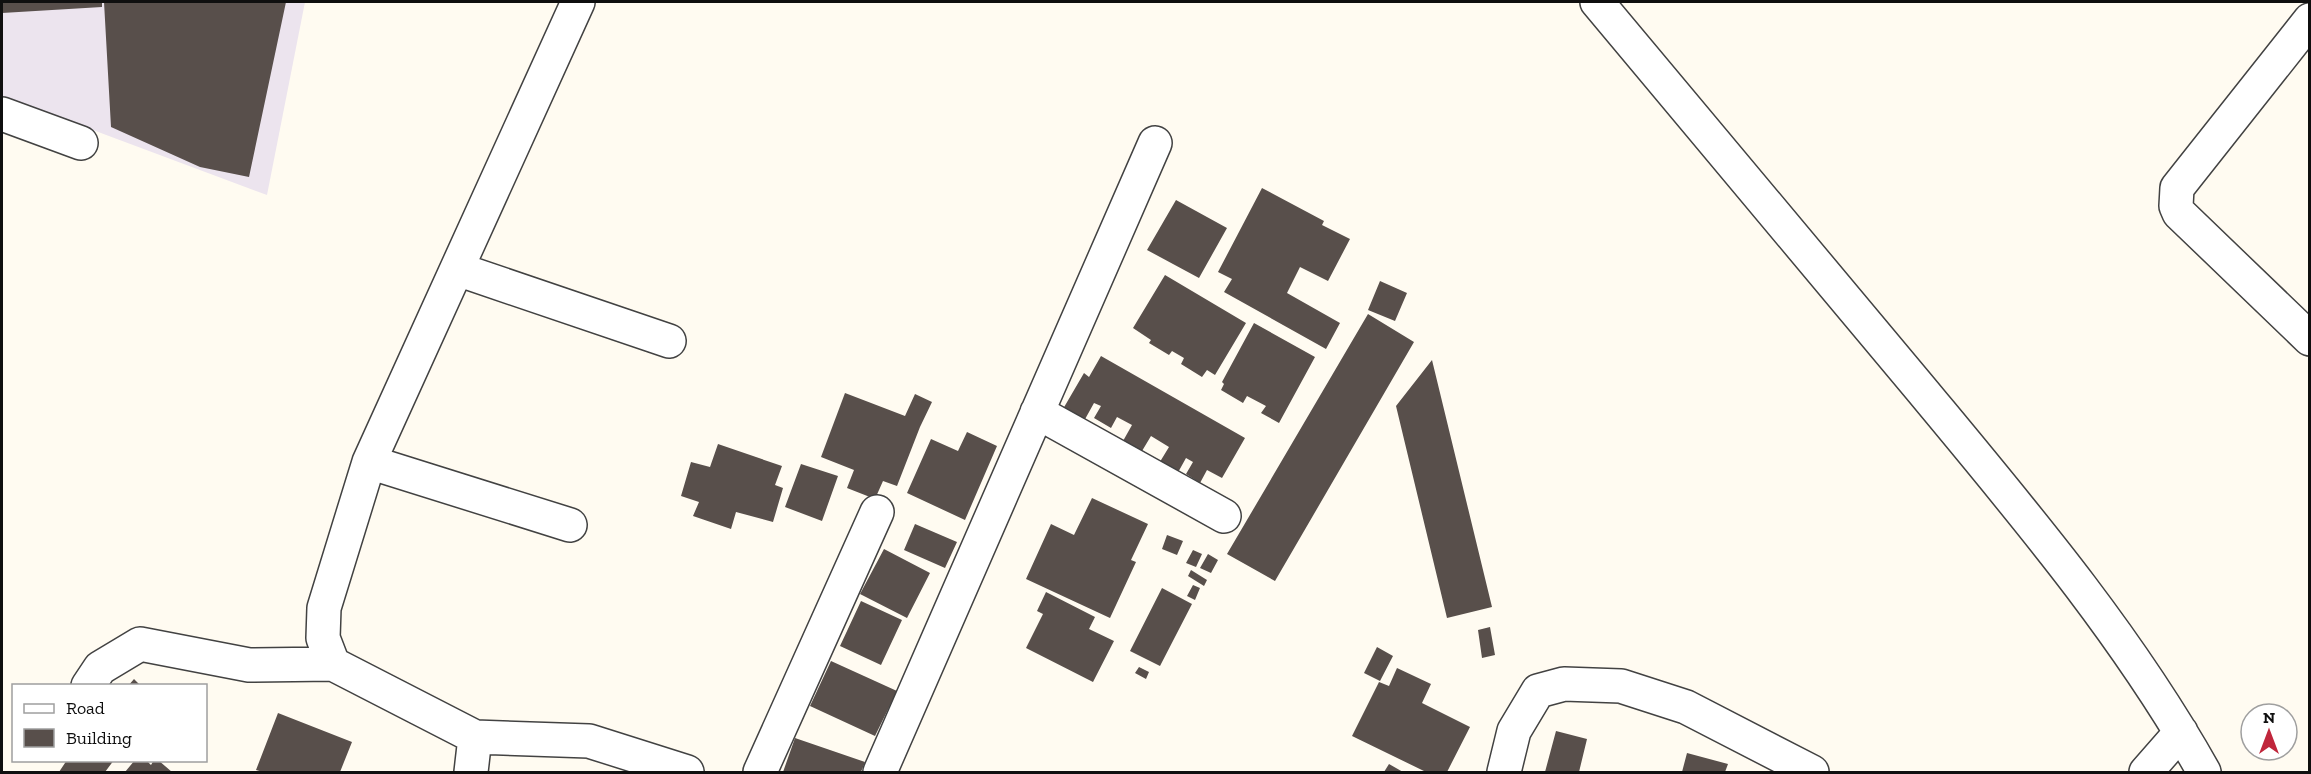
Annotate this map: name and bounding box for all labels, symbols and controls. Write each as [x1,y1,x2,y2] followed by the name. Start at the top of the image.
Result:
[12,684,207,762] legend
[66,697,105,719] text: Road
[2239,702,2299,762] north arrow
[2263,708,2275,727] text: N
[66,727,132,749] text: Building

